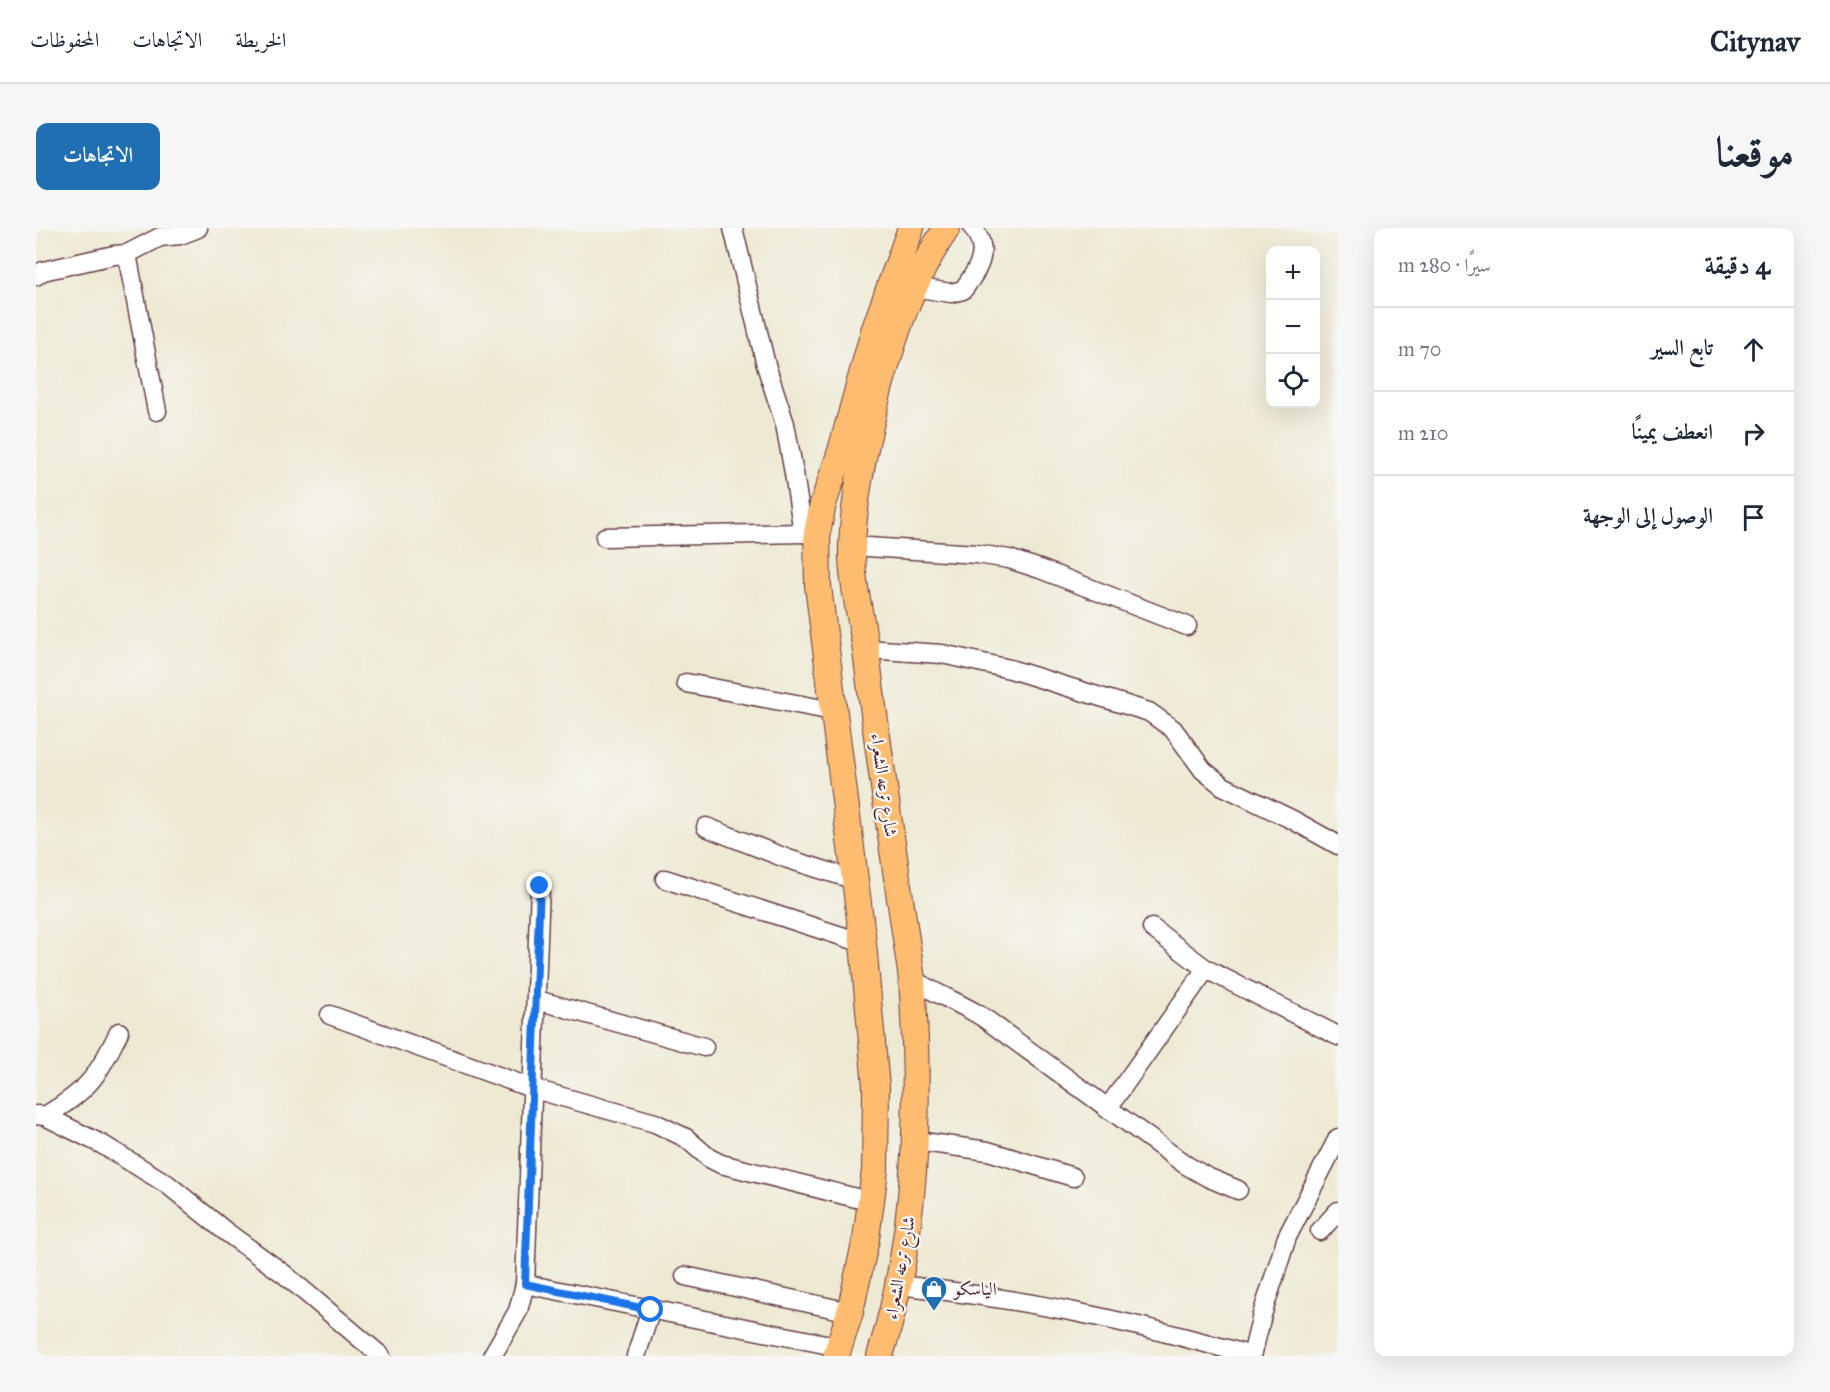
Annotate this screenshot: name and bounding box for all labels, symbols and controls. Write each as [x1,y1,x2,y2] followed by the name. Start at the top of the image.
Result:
[1710,24,1800,59] text: Citynav
[30,27,99,53] text: المحفوظات
[132,27,202,53] text: الاتجاهات
[235,27,286,53] text: الخريطة
[36,123,160,190] button: الاتجاهات
[1716,126,1794,178] text: موقعنا
[1266,246,1320,408] map controls
[1266,246,1320,300] button: +
[1705,249,1770,281] text: 4 دقيقة
[1398,253,1491,277] text: سيرًا · 280 m
[1266,300,1320,354] button: −
[1737,333,1770,366] icon: ahead
[1651,334,1713,361] text: تابع السير
[1398,337,1441,361] text: 70 m
[1266,354,1320,408] button: locate
[1737,417,1770,450] icon: right
[1632,418,1713,445] text: انعطف يمينًا
[1398,421,1448,445] text: 210 m
[1737,501,1770,534] icon: arrive
[1583,502,1713,529] text: الوصول إلى الوجهة
[862,732,902,839] street label: شارع ترعه الشعراء
[526,872,552,898] route end
[880,1215,924,1322] street label: شارع ترعه الشعراء
[919,1274,949,1312] shop icon: الياسكو
[952,1278,997,1300] place label: الياسكو
[637,1296,663,1322] route start

